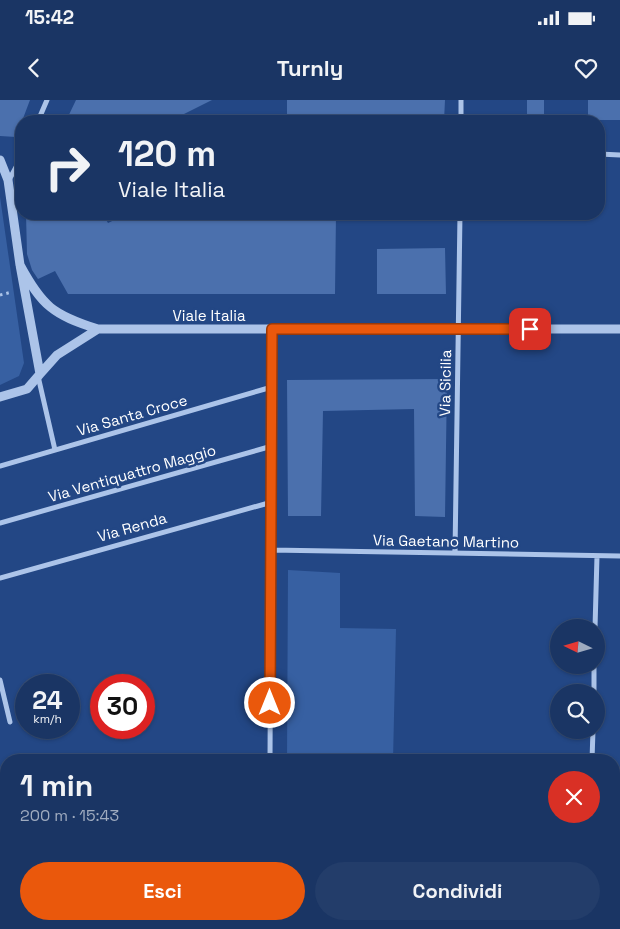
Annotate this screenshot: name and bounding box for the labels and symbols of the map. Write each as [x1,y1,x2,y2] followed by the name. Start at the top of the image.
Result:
[172,306,246,325] street label: Viale Italia
[509,308,551,350] pin
[435,349,455,417] street label: Via Sicilia
[75,390,189,440] street label: Via Santa Croce
[46,440,218,506] street label: Via Ventiquattro Maggio
[95,508,169,546] street label: Via Renda
[373,530,519,552] street label: Via Gaetano Martino
[550,619,605,674] north arrow
[90,674,155,739] speed limit sign: 30
[243,676,295,728] position arrow

